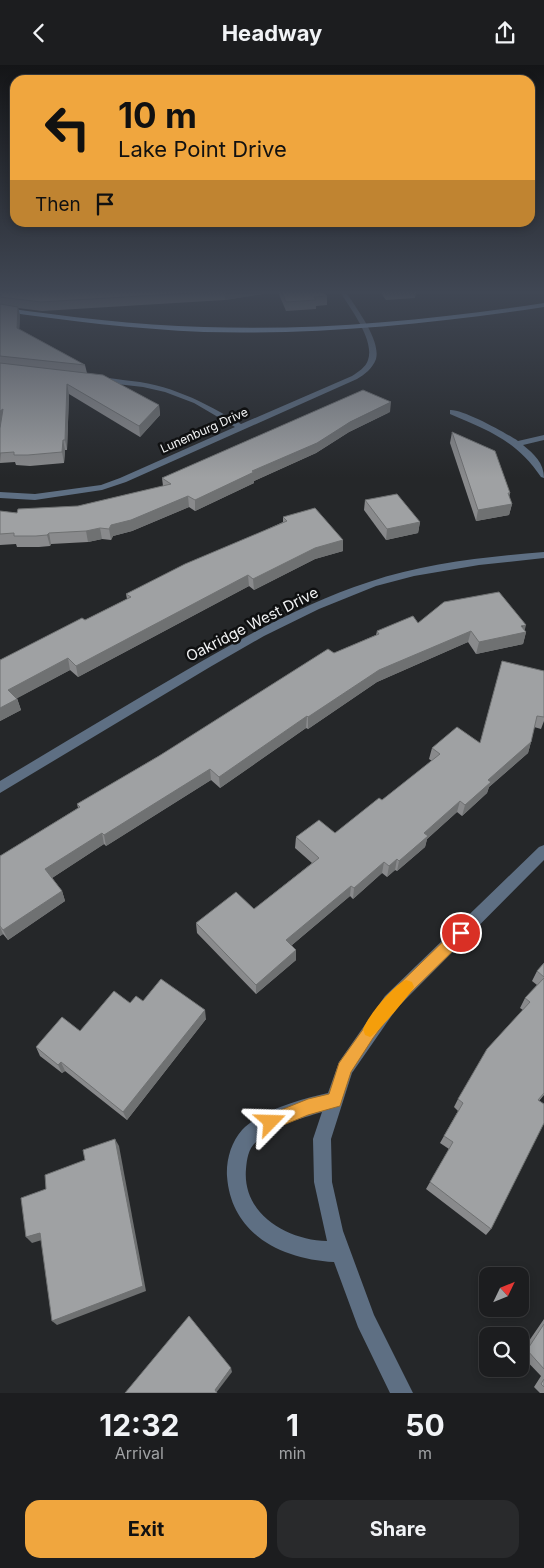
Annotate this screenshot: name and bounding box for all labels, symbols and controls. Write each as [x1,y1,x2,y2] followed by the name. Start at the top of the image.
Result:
[25,19,53,47] icon: back
[491,19,519,47] icon: share
[222,20,322,46] text: Headway
[118,94,197,136] text: 10 m
[35,95,100,160] icon: left
[118,136,287,162] text: Lake Point Drive
[91,190,119,218] icon: arrive
[35,193,81,216] text: Then
[158,404,250,456] street label: Lunenburg Drive
[183,582,321,666] street label: Oakridge West Drive
[440,912,482,954] pin
[447,919,475,947] icon: arrive
[244,1095,296,1147] position arrow
[479,1267,529,1317] north arrow
[479,1267,529,1377] map controls
[479,1327,529,1377] button: search
[99,1407,179,1443] text: 12:32
[286,1407,299,1443] text: 1
[405,1407,445,1443] text: 50
[115,1443,164,1463] text: Arrival
[279,1443,306,1463] text: min
[418,1443,432,1463] text: m
[25,1500,267,1558] button: Exit
[277,1500,519,1558] button: Share

